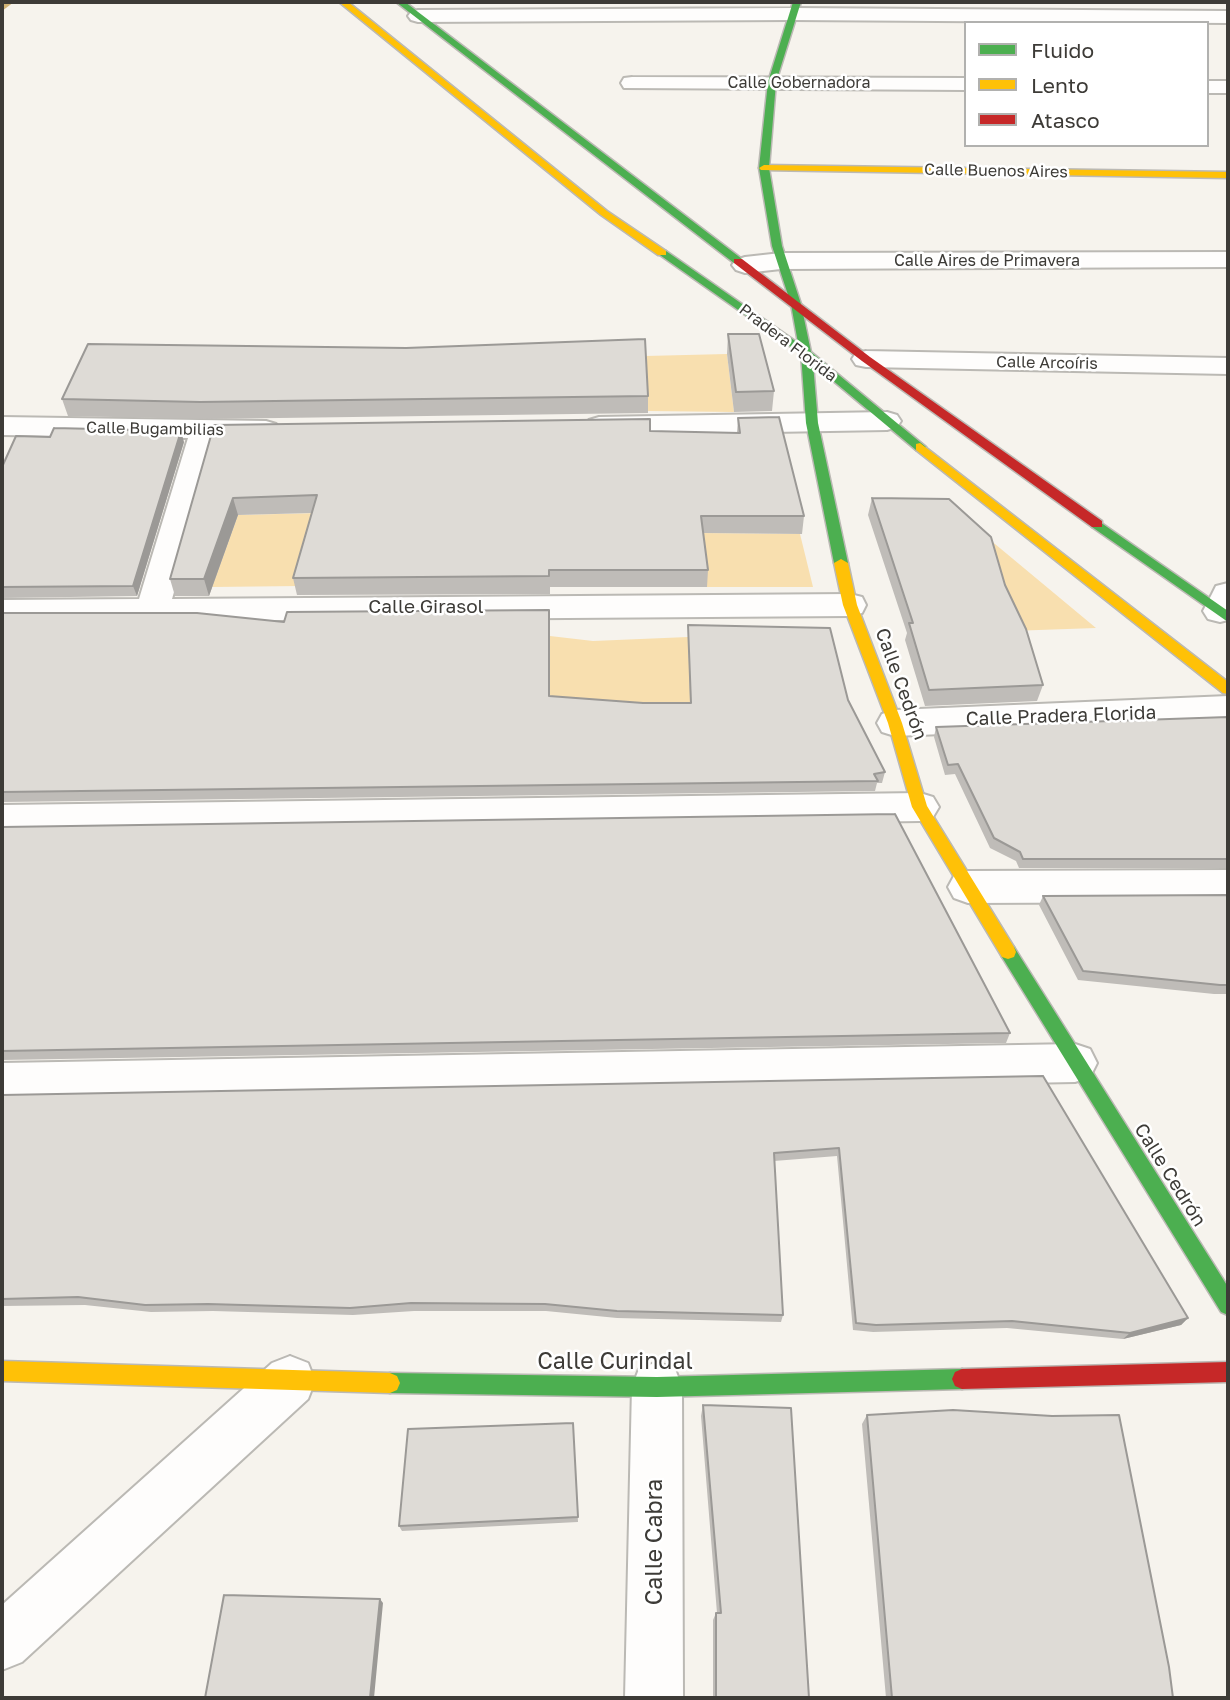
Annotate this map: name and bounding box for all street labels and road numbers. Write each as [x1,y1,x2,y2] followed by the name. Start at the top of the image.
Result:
[728,73,870,93] street label: Calle Gobernadora
[924,160,1068,182] street label: Calle Buenos Aires
[894,251,1080,271] street label: Calle Aires de Primavera
[735,300,841,386] street label: Pradera Florida
[996,353,1098,373] street label: Calle Arcoíris
[86,418,224,440] street label: Calle Bugambilias
[368,596,484,618] street label: Calle Girasol
[870,625,932,743] street label: Calle Cedrón
[965,701,1157,731] street label: Calle Pradera Florida
[1129,1119,1211,1231] street label: Calle Cedrón
[537,1348,693,1376] street label: Calle Curindal
[641,1479,669,1605] street label: Calle Cabra

